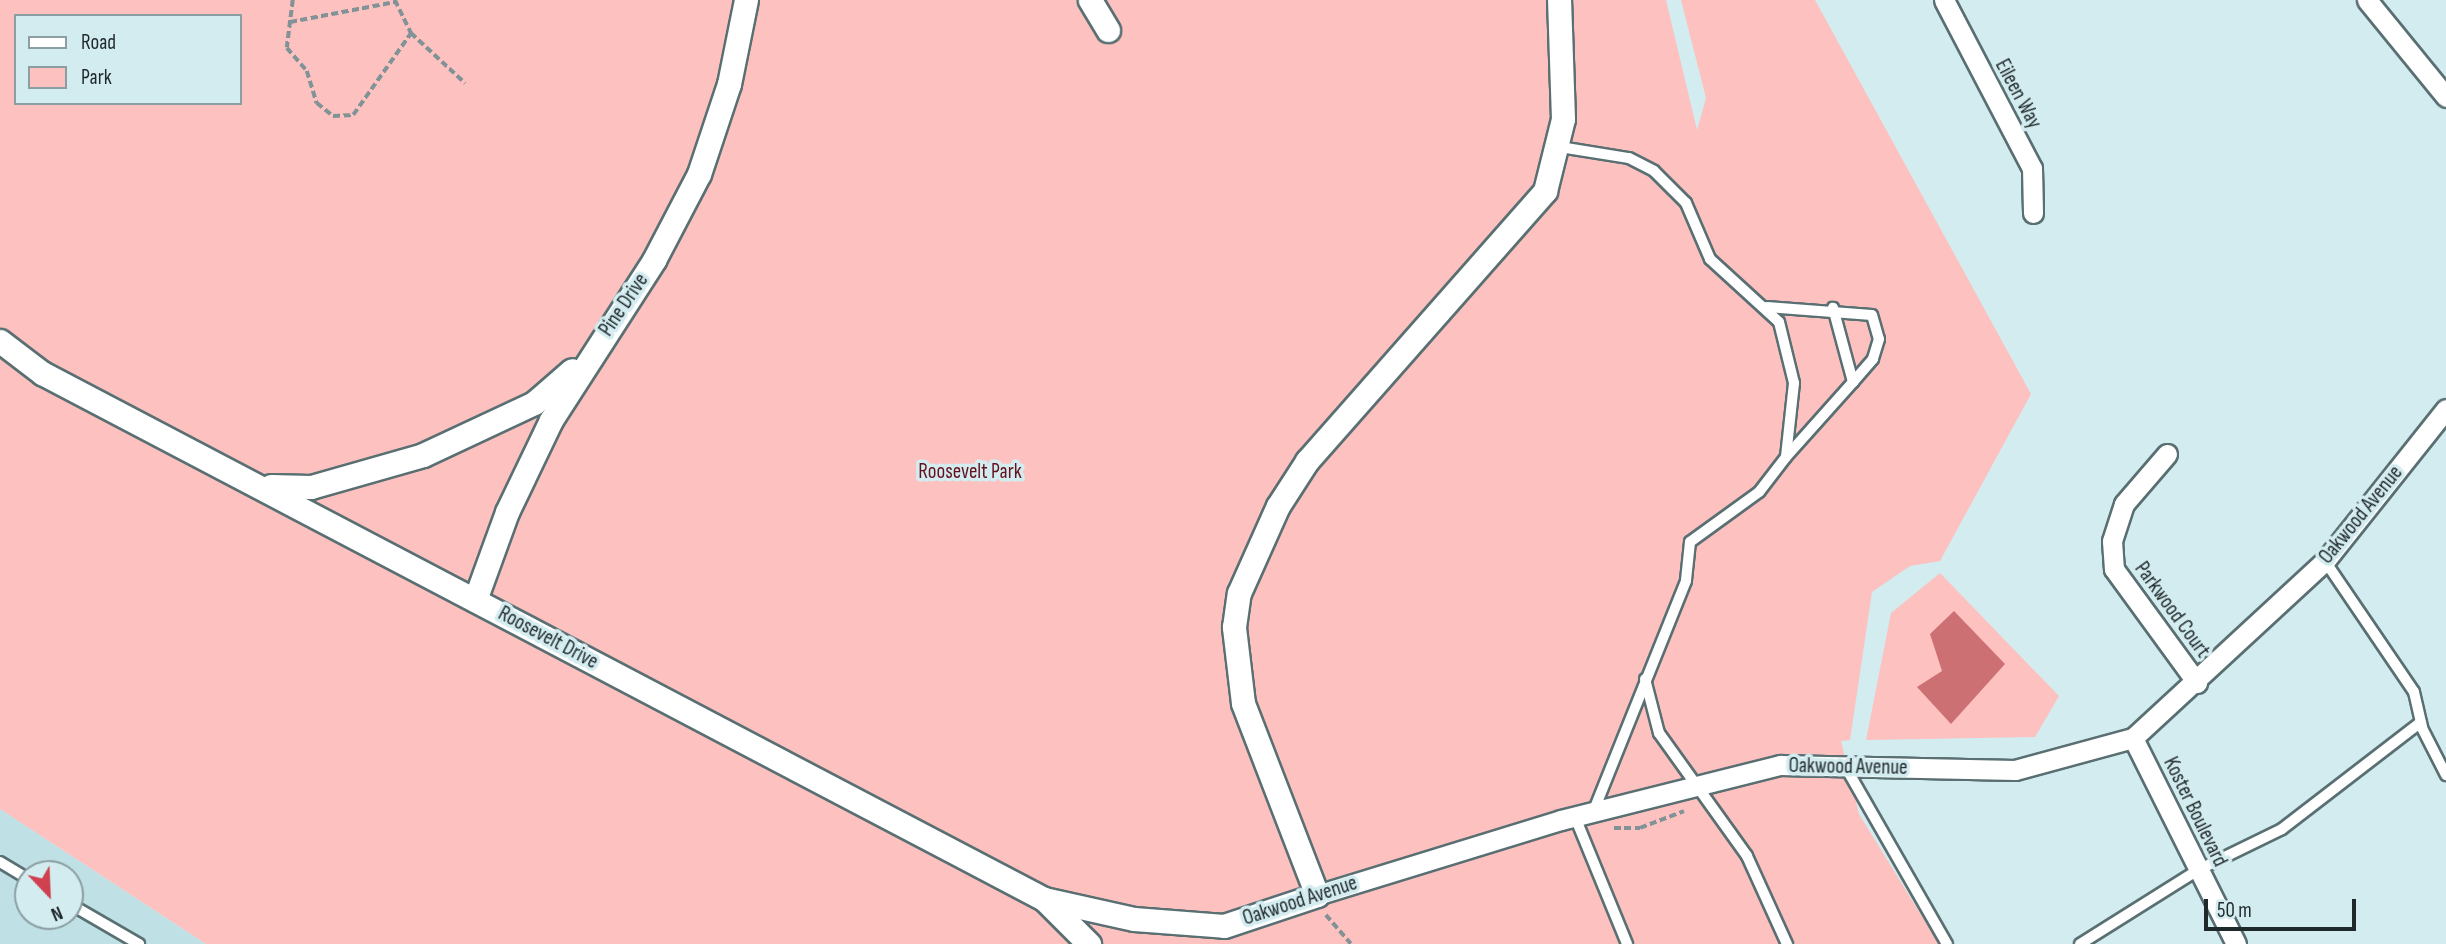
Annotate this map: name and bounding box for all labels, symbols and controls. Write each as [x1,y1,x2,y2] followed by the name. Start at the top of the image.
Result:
[14,14,242,105] legend
[81,30,116,55] text: Road
[1989,55,2047,133] street label: Eileen Way
[81,65,112,90] text: Park
[594,269,654,341] street label: Pine Drive
[918,459,1022,485] park label: Roosevelt Park
[2314,461,2408,569] street label: Oakwood Avenue
[2129,557,2215,663] street label: Parkwood Court
[494,601,602,675] street label: Roosevelt Drive
[1788,753,1908,781] street label: Oakwood Avenue
[2158,753,2232,871] street label: Koster Boulevard
[14,860,84,930] north arrow
[1240,871,1360,931] street label: Oakwood Avenue
[2208,884,2360,928] scale bar
[2217,898,2252,923] text: 50 m
[47,900,66,926] text: N

